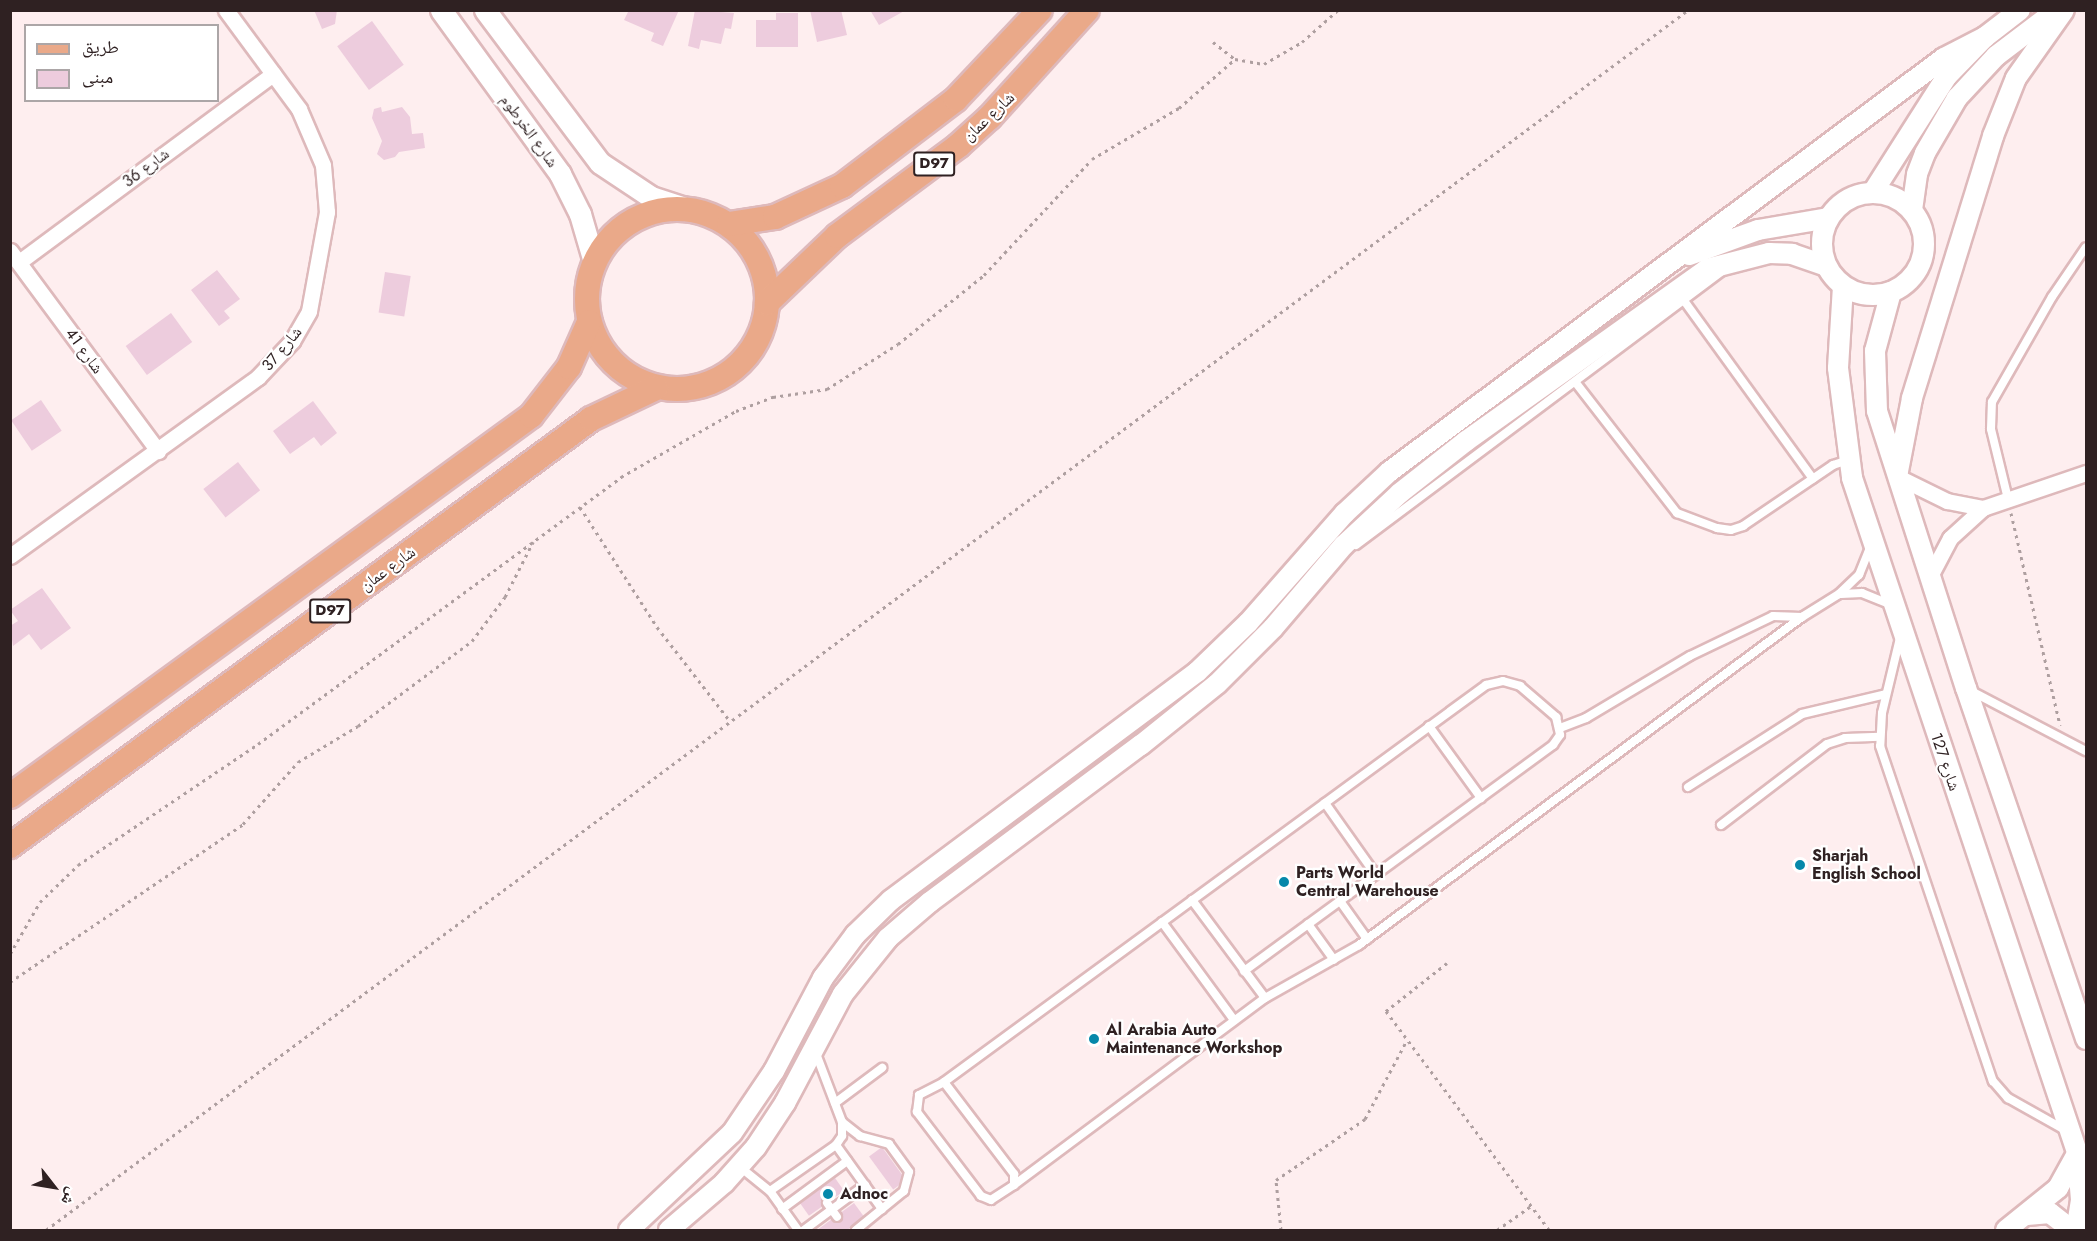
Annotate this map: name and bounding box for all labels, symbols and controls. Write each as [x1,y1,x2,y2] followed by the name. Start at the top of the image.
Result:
[24,24,219,102] legend
[82,34,119,60] text: طريق
[82,64,113,90] text: مبنى
[959,88,1019,146] street label: شارع عمان
[496,91,562,171] street label: شارع الخرطوم
[119,144,173,192] street label: شارع 36
[913,152,955,176] road number: D97
[258,323,306,375] street label: شارع 37
[61,324,107,378] street label: شارع 41
[357,543,419,595] street label: شارع عمان
[309,599,351,623] road number: D97
[1926,731,1964,793] street label: شارع 127
[1812,846,1921,884] place label: Sharjah English School
[1793,858,1807,872] marker: Sharjah English School
[1296,863,1439,901] place label: Parts World Central Warehouse
[1277,875,1291,889] marker: Parts World Central Warehouse
[1106,1020,1282,1058] place label: Al Arabia Auto Maintenance Workshop
[1087,1032,1101,1046] marker: Al Arabia Auto Maintenance Workshop
[24,1157,84,1217] north arrow
[56,1183,84,1210] text: ش
[840,1184,888,1204] place label: Adnoc
[821,1187,835,1201] marker: Adnoc

